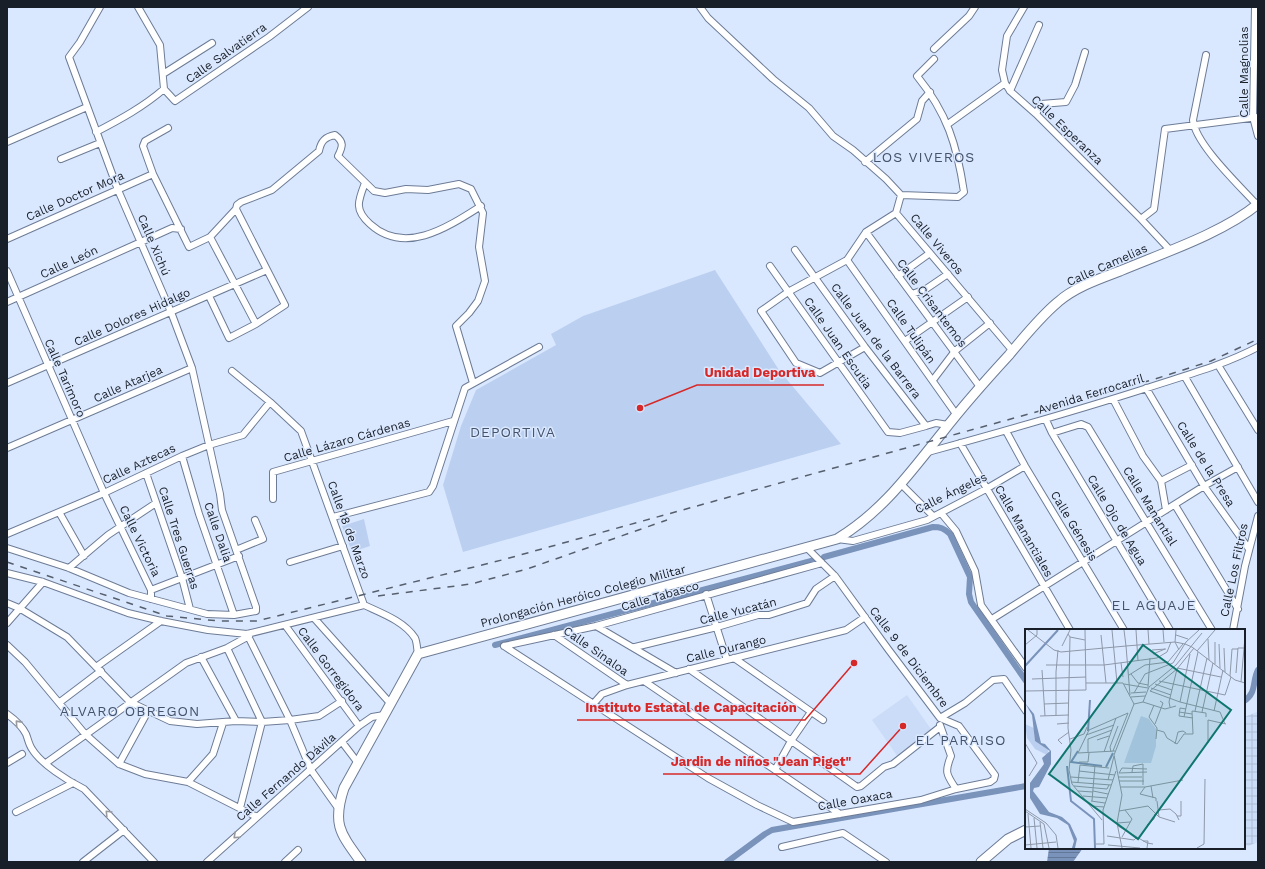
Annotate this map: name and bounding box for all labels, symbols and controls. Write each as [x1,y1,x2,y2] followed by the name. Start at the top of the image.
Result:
[183,20,269,86] street label: Calle Salvatierra
[1237,26,1251,118] street label: Calle Magnolias
[1028,92,1106,168] street label: Calle Esperanza
[873,149,975,165] district label: LOS VIVEROS
[24,168,126,224] street label: Calle Doctor Mora
[907,211,967,277] street label: Calle Viveros
[135,212,173,278] street label: Calle Xichú
[1065,241,1149,289] street label: Calle Camelias
[38,243,100,281] street label: Calle León
[894,256,970,350] street label: Calle Crisantemos
[828,280,924,402] street label: Calle Juan de la Barrera
[72,285,192,349] street label: Calle Dolores Hidalgo
[801,294,875,392] street label: Calle Juan Escutia
[884,296,938,366] street label: Calle Tulipán
[41,337,89,419] street label: Calle Tarimoro
[697,360,824,385] callout: Unidad Deportiva
[91,362,165,405] street label: Calle Atarjea
[705,365,816,380] text: Unidad Deportiva
[1036,371,1146,417] street label: Avenida Ferrocarril
[282,415,412,465] street label: Calle Lázaro Cárdenas
[1174,419,1238,510] street label: Calle de la Presa
[470,424,556,440] district label: DEPORTIVA
[100,441,178,487] street label: Calle Aztecas
[1120,464,1180,548] street label: Calle Manantial
[913,470,989,516] street label: Calle Ángeles
[1084,472,1150,568] street label: Calle Ojo de Agua
[325,479,373,581] street label: Calle 18 de Marzo
[992,483,1056,579] street label: Calle Manantiales
[156,485,202,591] street label: Calle Tres Guerras
[1048,488,1100,564] street label: Calle Génesis
[201,500,235,564] street label: Calle Dalia
[117,503,163,579] street label: Calle Victoria
[1217,522,1251,618] street label: Calle Los Filtros
[479,562,687,630] street label: Prolongación Heróico Colegio Militar
[619,578,701,614] street label: Calle Tabasco
[698,595,778,627] street label: Calle Yucatán
[1112,597,1196,613] district label: EL AGUAJE
[867,604,952,710] street label: Calle 9 de Diciembre
[561,623,631,679] street label: Calle Sinaloa
[295,624,367,714] street label: Calle Gorregidora
[1025,629,1245,849] inset map
[685,632,767,666] street label: Calle Durango
[577,695,805,720] callout: Instituto Estatal de Capacitación
[585,700,797,715] text: Instituto Estatal de Capacitación
[60,703,200,719] district label: ALVARO OBREGON
[15,721,22,728] one-way arrow
[233,730,339,824] street label: Calle Fernando Dávila
[916,732,1006,748] district label: EL PARAISO
[663,749,860,774] callout: Jardin de niños "Jean Piget"
[671,754,851,769] text: Jardin de niños "Jean Piget"
[816,786,894,813] street label: Calle Oaxaca
[105,810,113,818] one-way arrow
[233,831,240,838] one-way arrow

